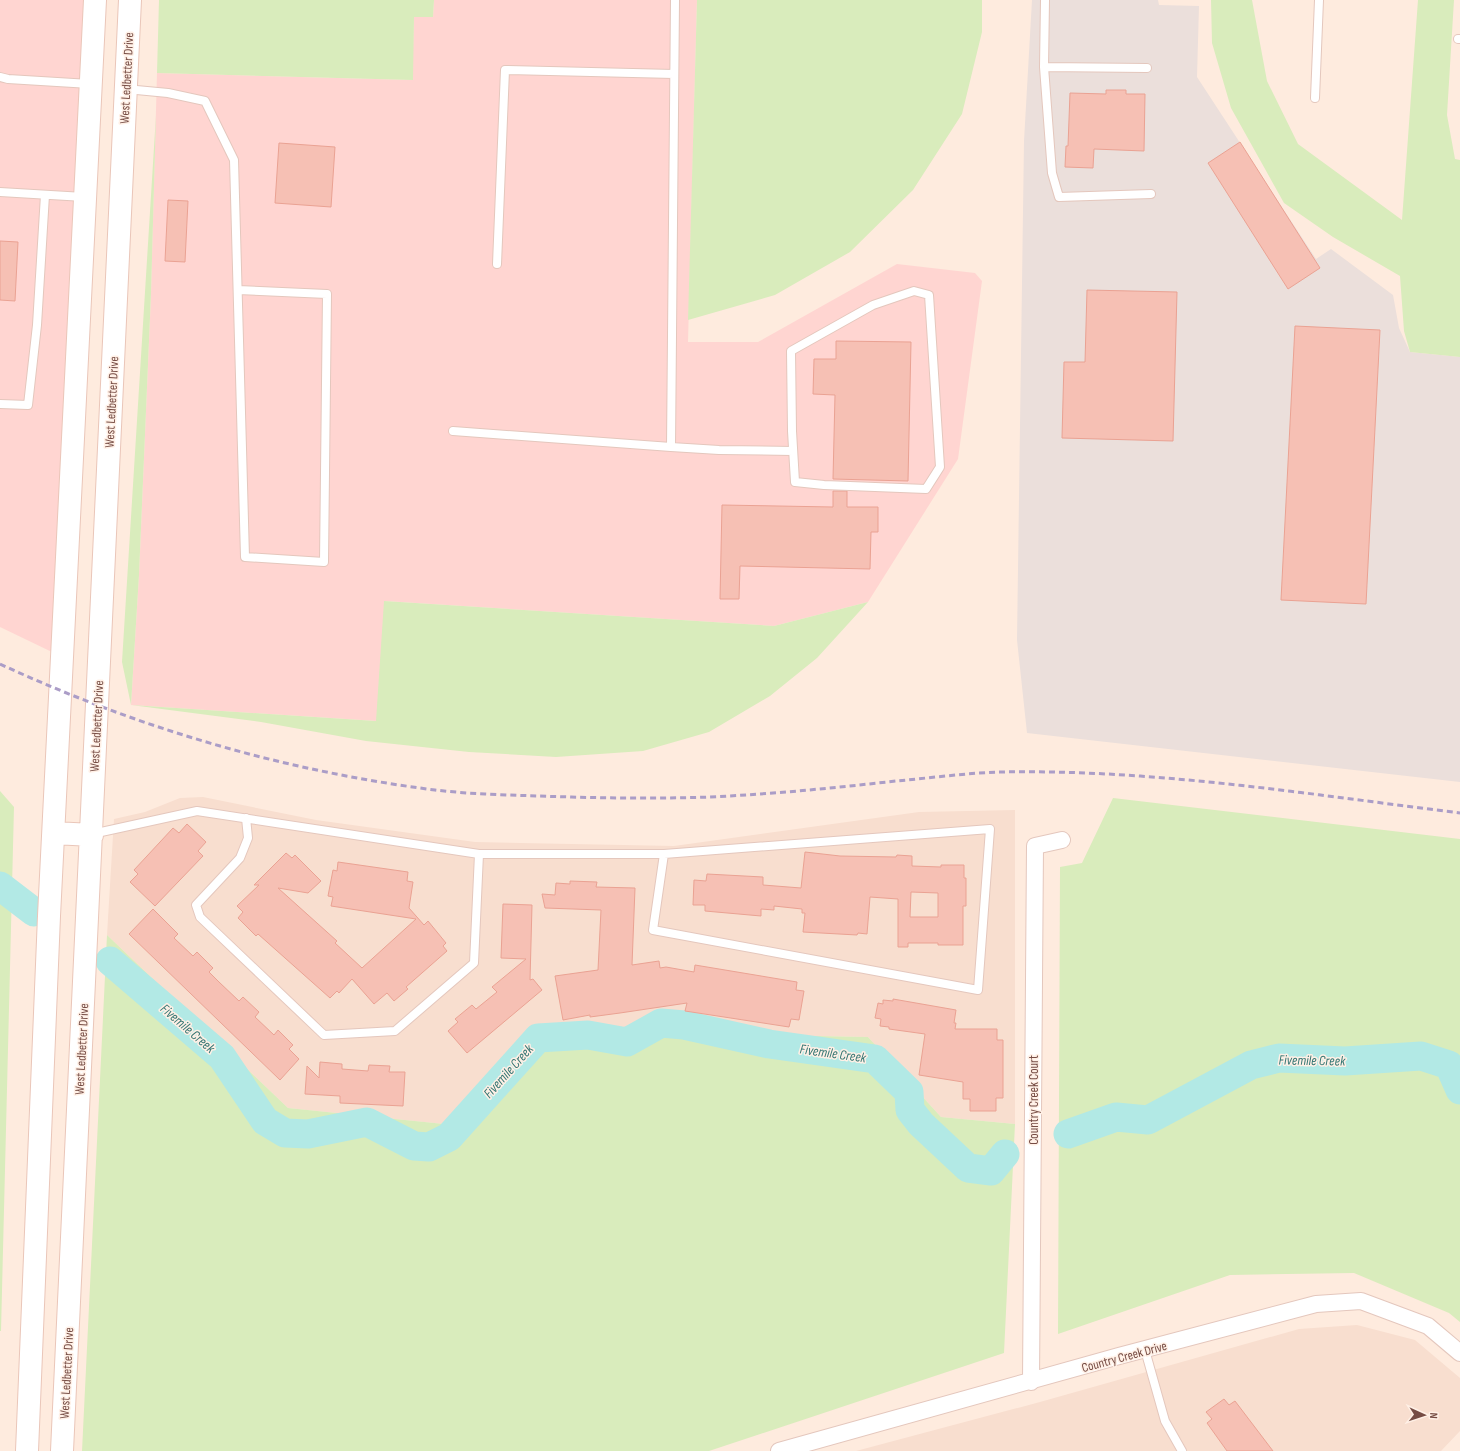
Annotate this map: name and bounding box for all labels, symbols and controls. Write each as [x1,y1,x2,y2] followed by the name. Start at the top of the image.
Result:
[117,32,137,124] street label: West Ledbetter Drive
[102,356,122,448] street label: West Ledbetter Drive
[87,680,107,772] street label: West Ledbetter Drive
[157,1000,219,1057] water label: Fivemile Creek
[72,1003,92,1095] street label: West Ledbetter Drive
[480,1040,537,1102] water label: Fivemile Creek
[799,1040,868,1067] water label: Fivemile Creek
[1279,1051,1346,1070] water label: Fivemile Creek
[1026,1055,1042,1145] street label: Country Creek Court
[57,1327,77,1419] street label: West Ledbetter Drive
[1080,1338,1169,1376] street label: Country Creek Drive
[1404,1395,1444,1435] north arrow
[1427,1412,1440,1419] text: N

